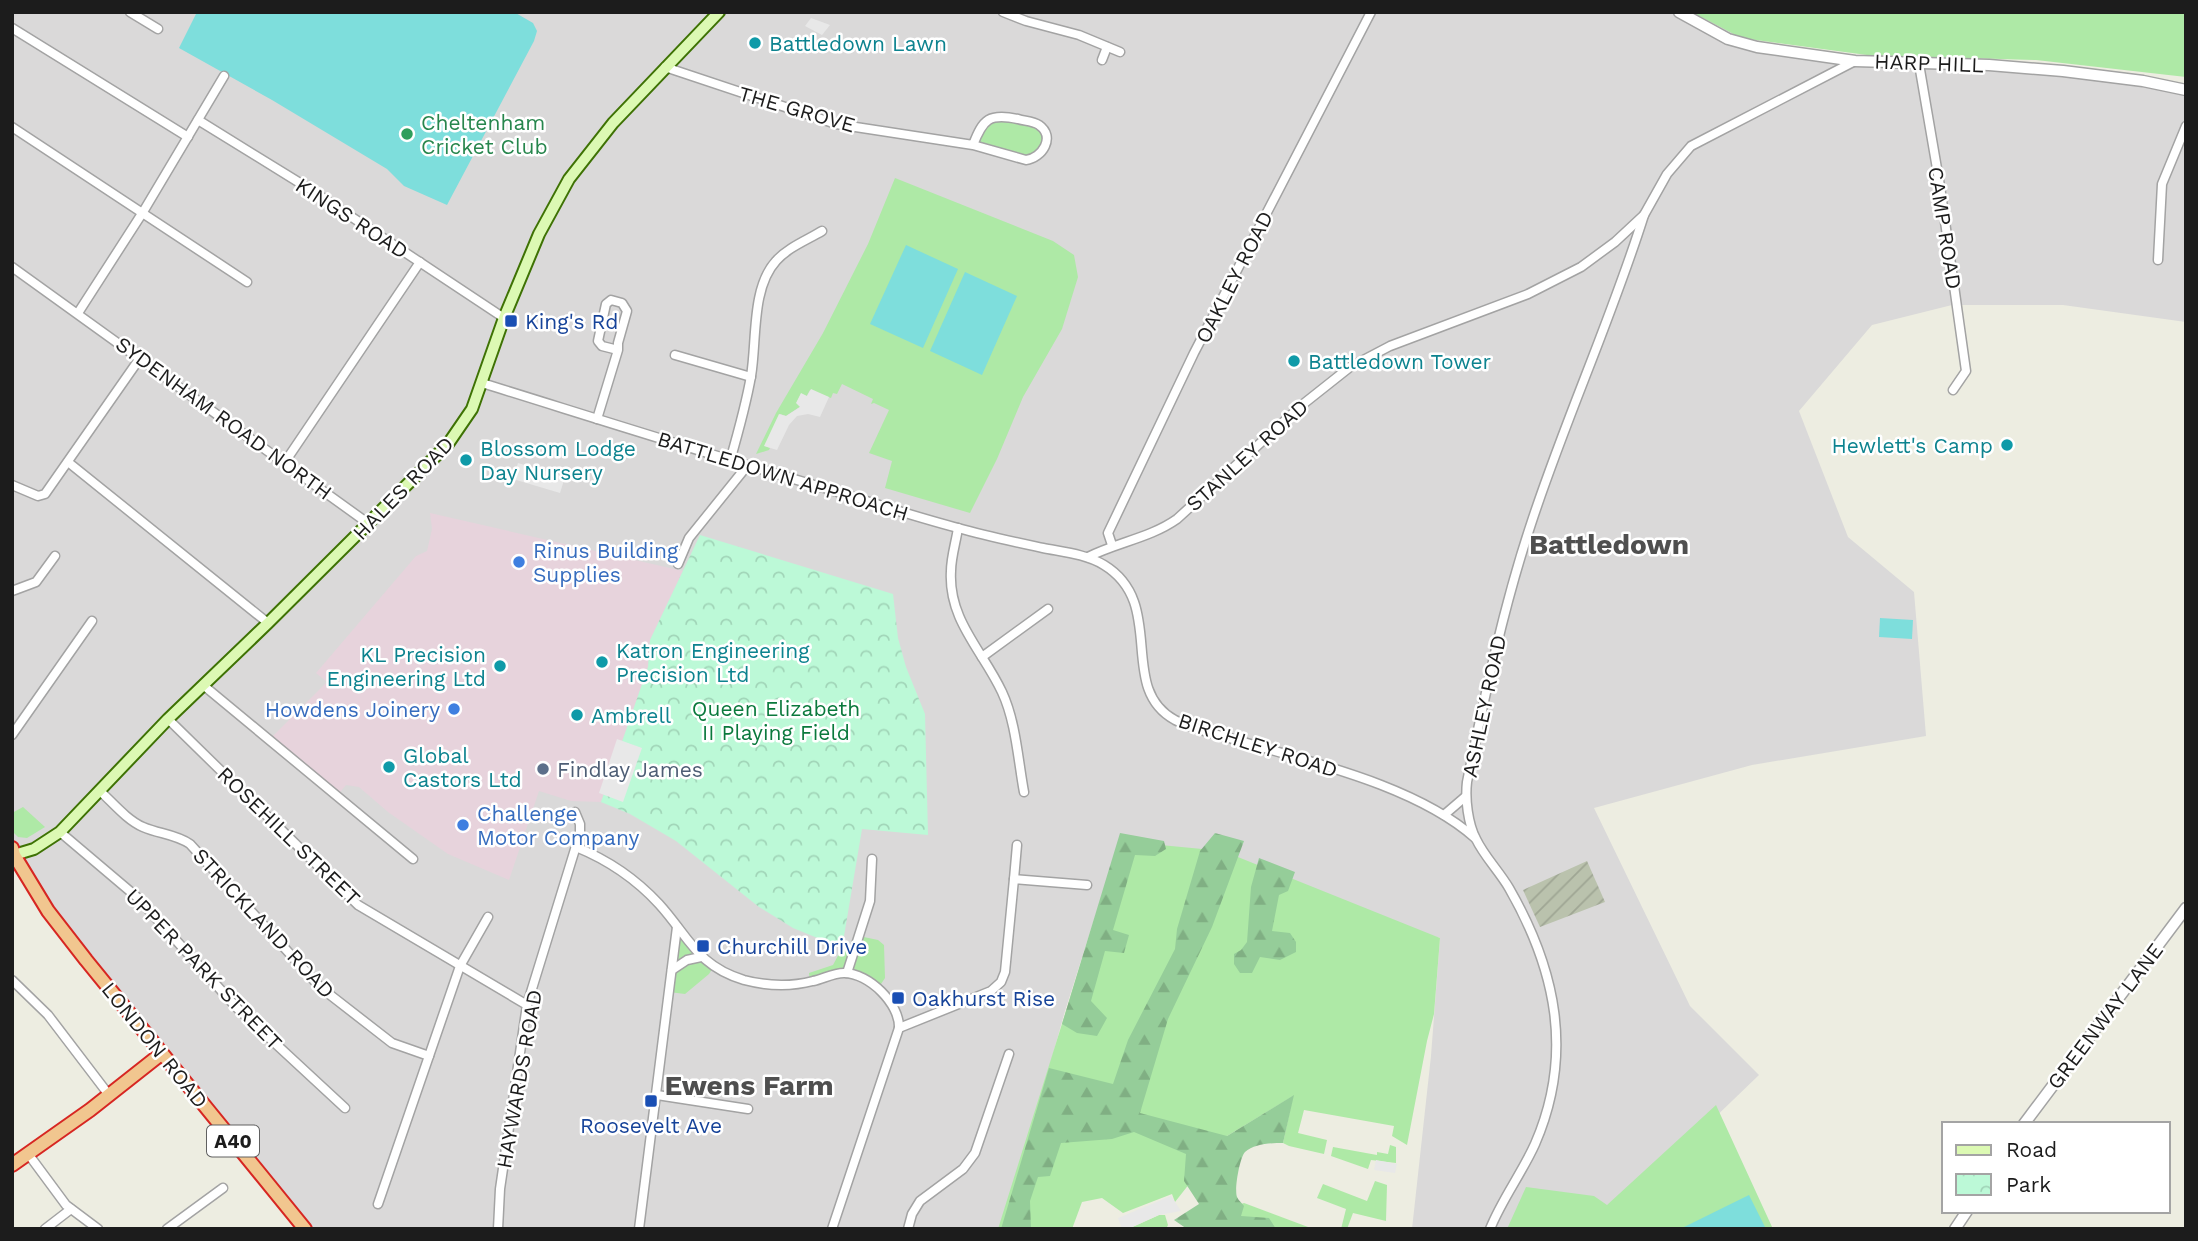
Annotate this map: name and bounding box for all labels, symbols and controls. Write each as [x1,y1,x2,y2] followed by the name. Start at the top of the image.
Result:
[769,31,947,56] place label: Battledown Lawn
[747,35,763,51] marker: Battledown Lawn
[1874,49,1984,77] street label: HARP HILL
[736,80,858,138] street label: THE GROVE
[421,110,548,159] place label: Cheltenham Cricket Club
[399,126,415,142] marker: Cheltenham Cricket Club
[1923,165,1967,291] street label: CAMP ROAD
[291,172,413,264] street label: KINGS ROAD
[1190,207,1278,347] street label: OAKLEY ROAD
[525,309,618,334] place label: King's Rd
[503,313,519,329] marker: King's Rd
[111,331,337,505] street label: SYDENHAM ROAD NORTH
[1308,349,1492,374] place label: Battledown Tower
[1286,353,1302,369] marker: Battledown Tower
[1181,394,1313,516] street label: STANLEY ROAD
[654,426,912,526] street label: BATTLEDOWN APPROACH
[347,431,459,545] street label: HALES ROAD
[1832,433,1993,458] place label: Hewlett's Camp
[480,436,636,485] place label: Blossom Lodge Day Nursery
[1999,437,2015,453] marker: Hewlett's Camp
[458,452,474,468] marker: Blossom Lodge Day Nursery
[1529,528,1689,561] district label: Battledown
[533,538,679,587] place label: Rinus Building Supplies
[511,554,527,570] marker: Rinus Building Supplies
[1457,633,1511,779] street label: ASHLEY ROAD
[616,638,810,687] place label: Katron Engineering Precision Ltd
[327,642,486,691] place label: KL Precision Engineering Ltd
[594,654,610,670] marker: Katron Engineering Precision Ltd
[492,658,508,674] marker: KL Precision Engineering Ltd
[692,696,860,745] park label: Queen Elizabeth II Playing Field
[265,697,440,722] place label: Howdens Joinery
[446,701,462,717] marker: Howdens Joinery
[591,703,672,728] place label: Ambrell
[569,707,585,723] marker: Ambrell
[1175,707,1341,783] street label: BIRCHLEY ROAD
[403,743,522,792] place label: Global Castors Ltd
[557,757,703,782] place label: Findlay James
[381,759,397,775] marker: Global Castors Ltd
[212,761,366,911] street label: ROSEHILL STREET
[535,761,551,777] marker: Findlay James
[477,801,640,850] place label: Challenge Motor Company
[455,817,471,833] marker: Challenge Motor Company
[188,843,340,1003] street label: STRICKLAND ROAD
[121,883,288,1055] street label: UPPER PARK STREET
[717,934,867,959] place label: Churchill Drive
[695,938,711,954] marker: Churchill Drive
[2042,938,2168,1094] street label: GREENWAY LANE
[97,977,213,1113] street label: LONDON ROAD
[912,986,1055,1011] place label: Oakhurst Rise
[491,988,547,1170] street label: HAYWARDS ROAD
[890,990,906,1006] marker: Oakhurst Rise
[664,1069,834,1102] district label: Ewens Farm
[643,1093,659,1109] marker: Roosevelt Ave
[580,1113,722,1138] place label: Roosevelt Ave
[1942,1122,2170,1213] legend
[207,1126,259,1156] road number: A40
[2006,1137,2057,1162] text: Road
[2006,1172,2051,1197] text: Park

